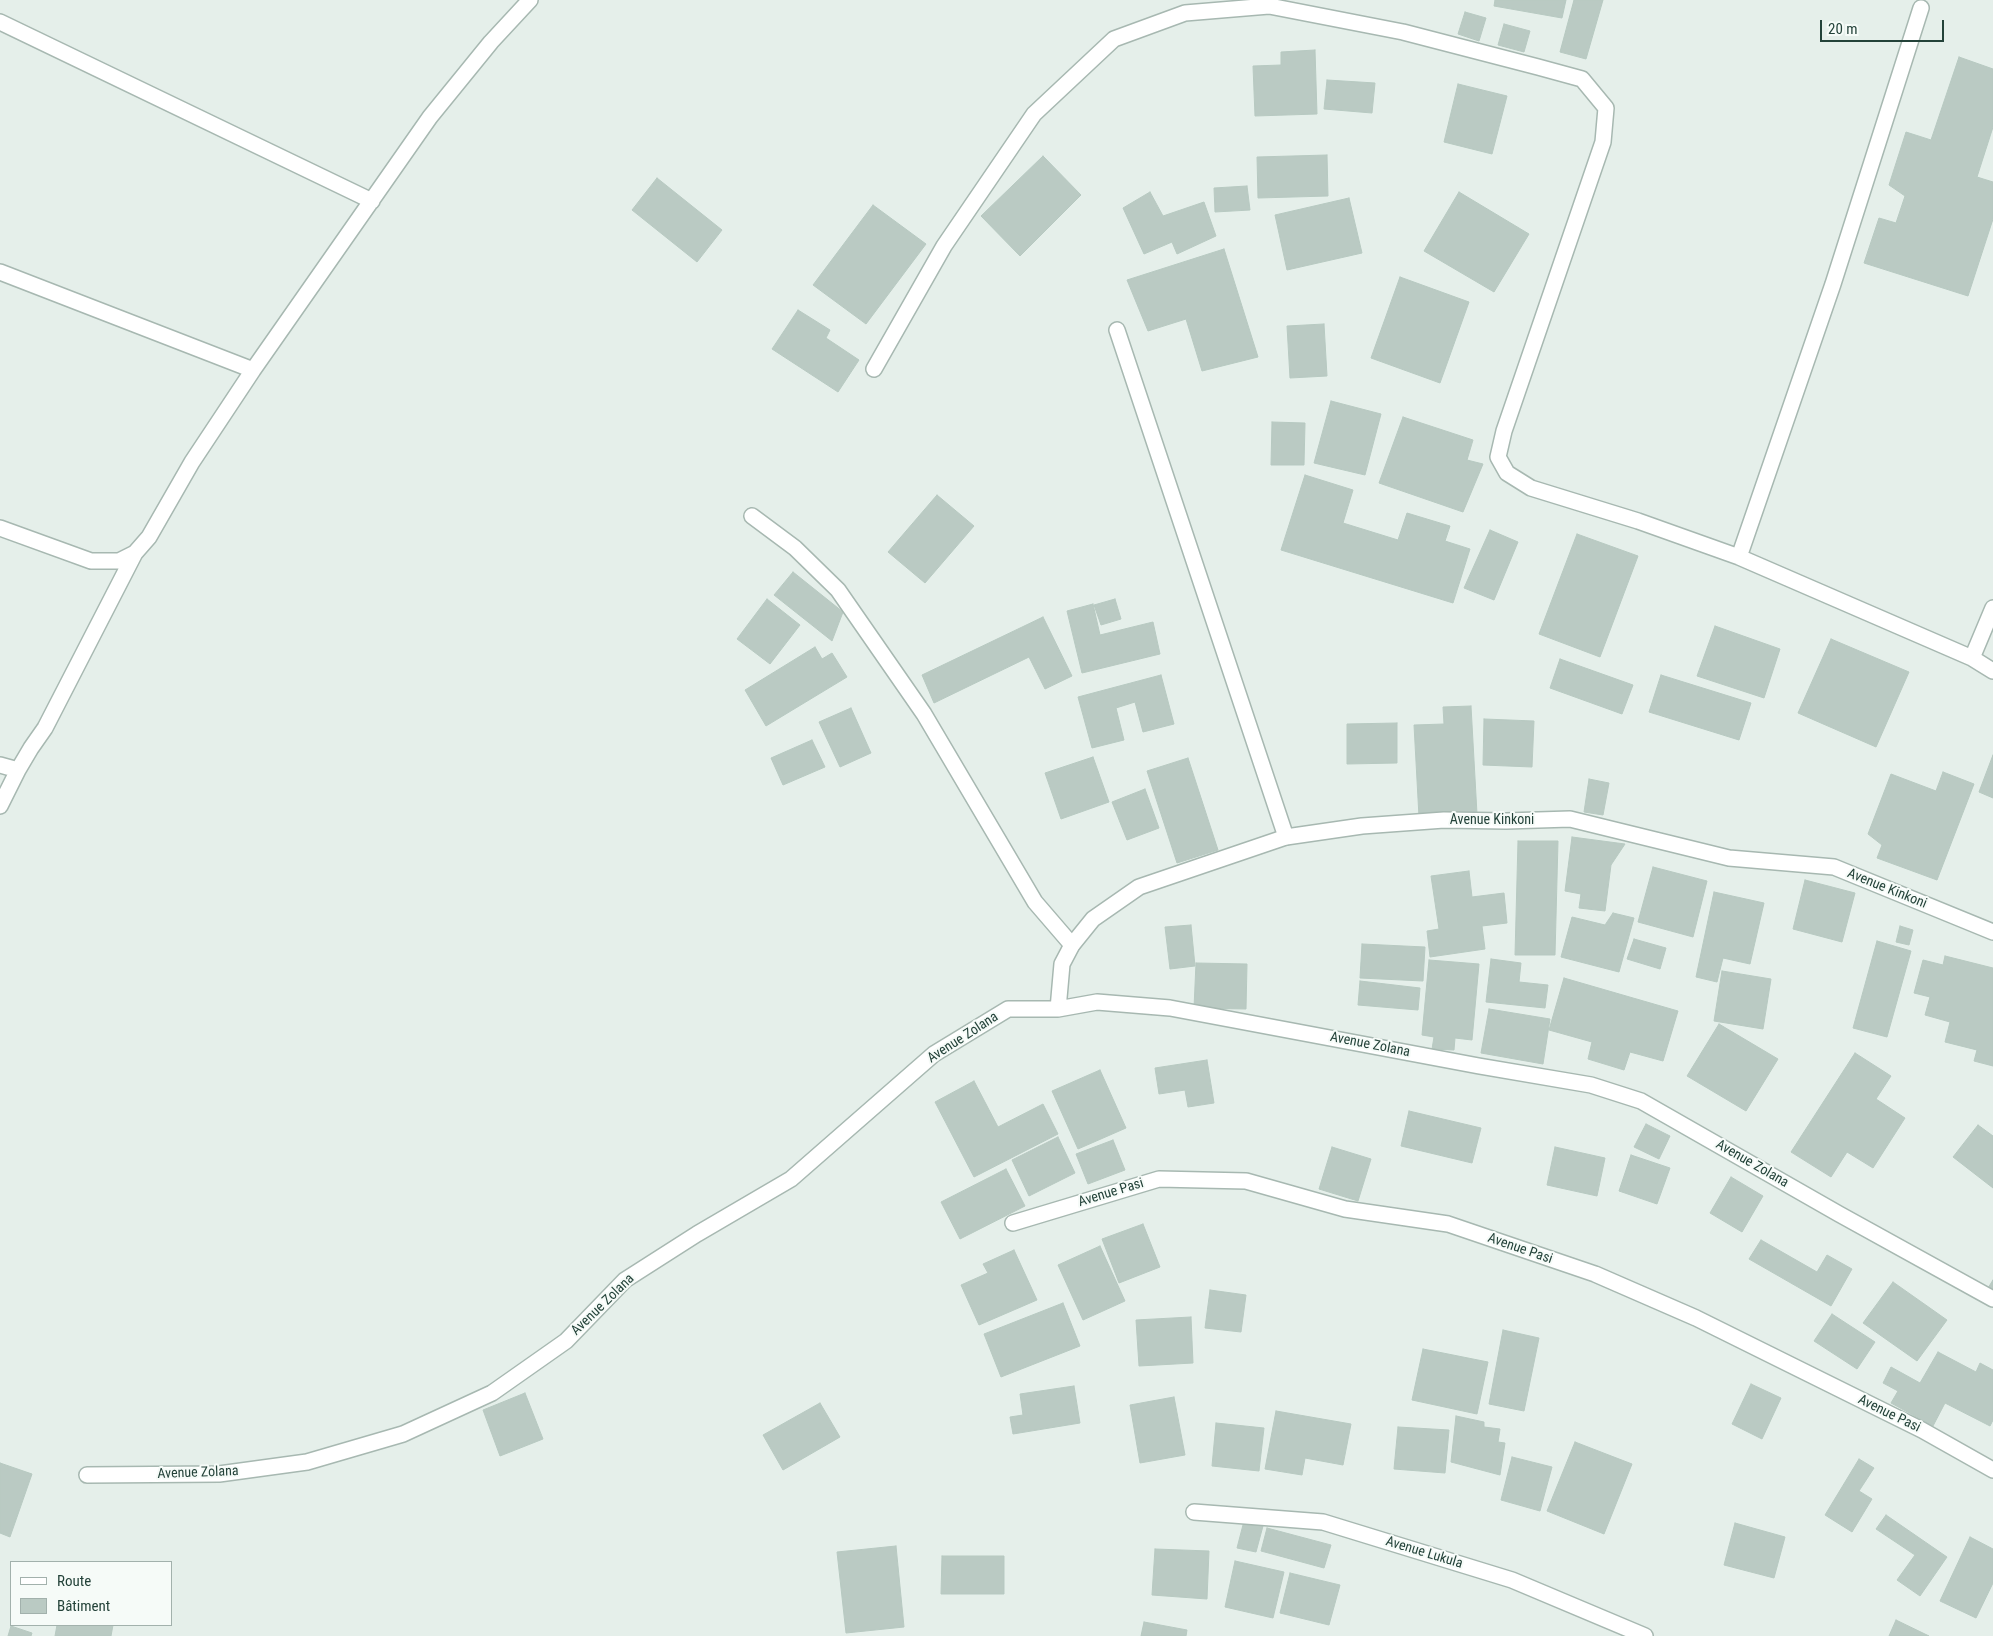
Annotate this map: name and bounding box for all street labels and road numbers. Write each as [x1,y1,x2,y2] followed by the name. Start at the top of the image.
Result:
[1450,812,1534,828] street label: Avenue Kinkoni
[1845,865,1929,913] street label: Avenue Kinkoni
[924,1009,1002,1067] street label: Avenue Zolana
[1329,1029,1411,1061] street label: Avenue Zolana
[1713,1136,1791,1192] street label: Avenue Zolana
[1076,1175,1146,1211] street label: Avenue Pasi
[1485,1230,1555,1268] street label: Avenue Pasi
[568,1271,638,1339] street label: Avenue Zolana
[1855,1392,1923,1436] street label: Avenue Pasi
[157,1463,239,1483] street label: Avenue Zolana
[1383,1533,1465,1573] street label: Avenue Lukula

